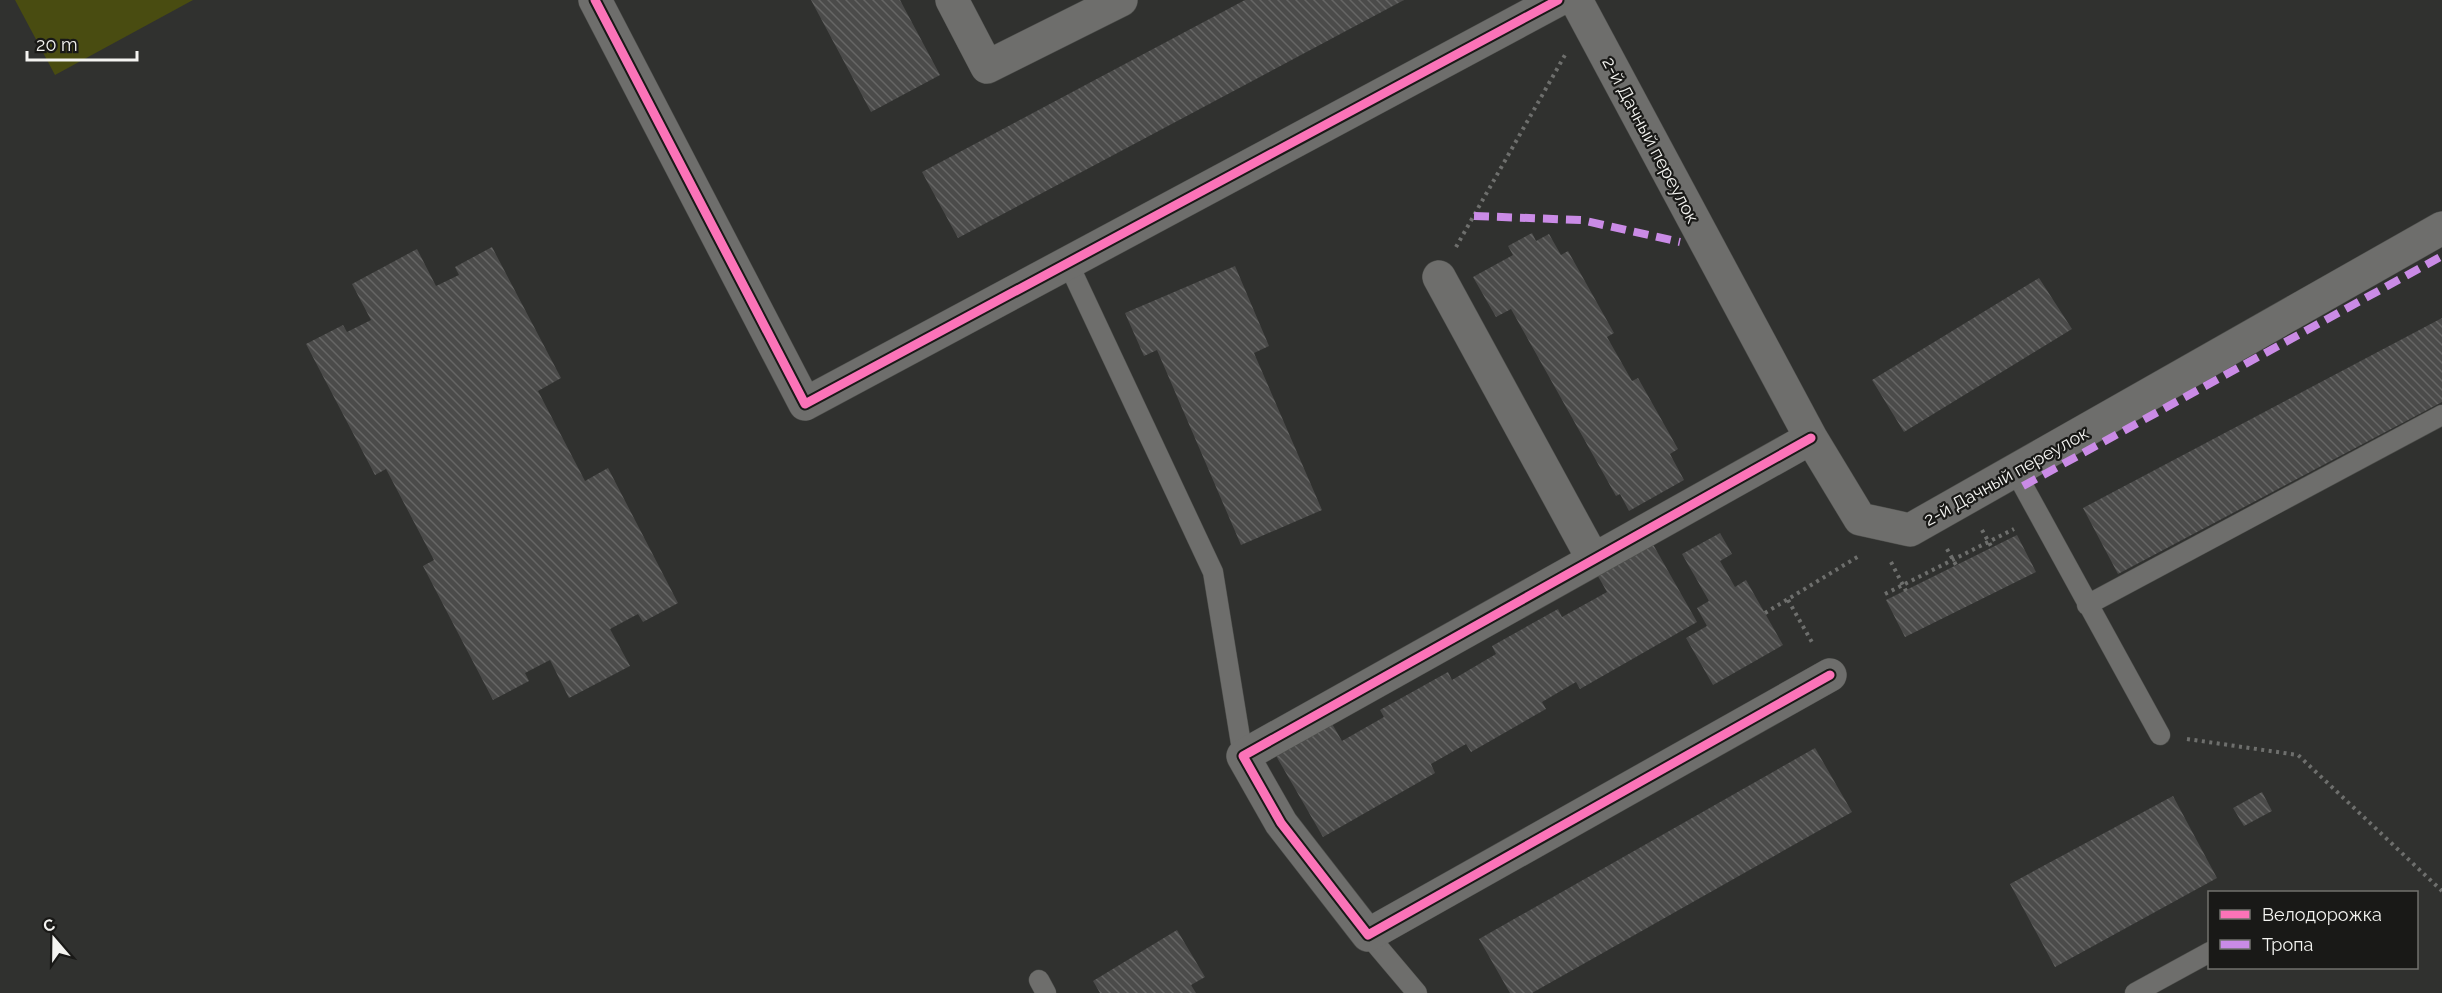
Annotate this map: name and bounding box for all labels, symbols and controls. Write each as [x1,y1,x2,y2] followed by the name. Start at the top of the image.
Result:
[27,24,136,62] scale bar
[36,34,78,55] text: 20 m
[1598,53,1704,227] street label: 2-й Дачный переулок
[1920,422,2092,530] street label: 2-й Дачный переулок
[2208,891,2418,969] legend
[2262,904,2382,925] text: Велодорожка
[24,909,84,969] north arrow
[41,915,57,936] text: С
[2262,934,2313,955] text: Тропа

